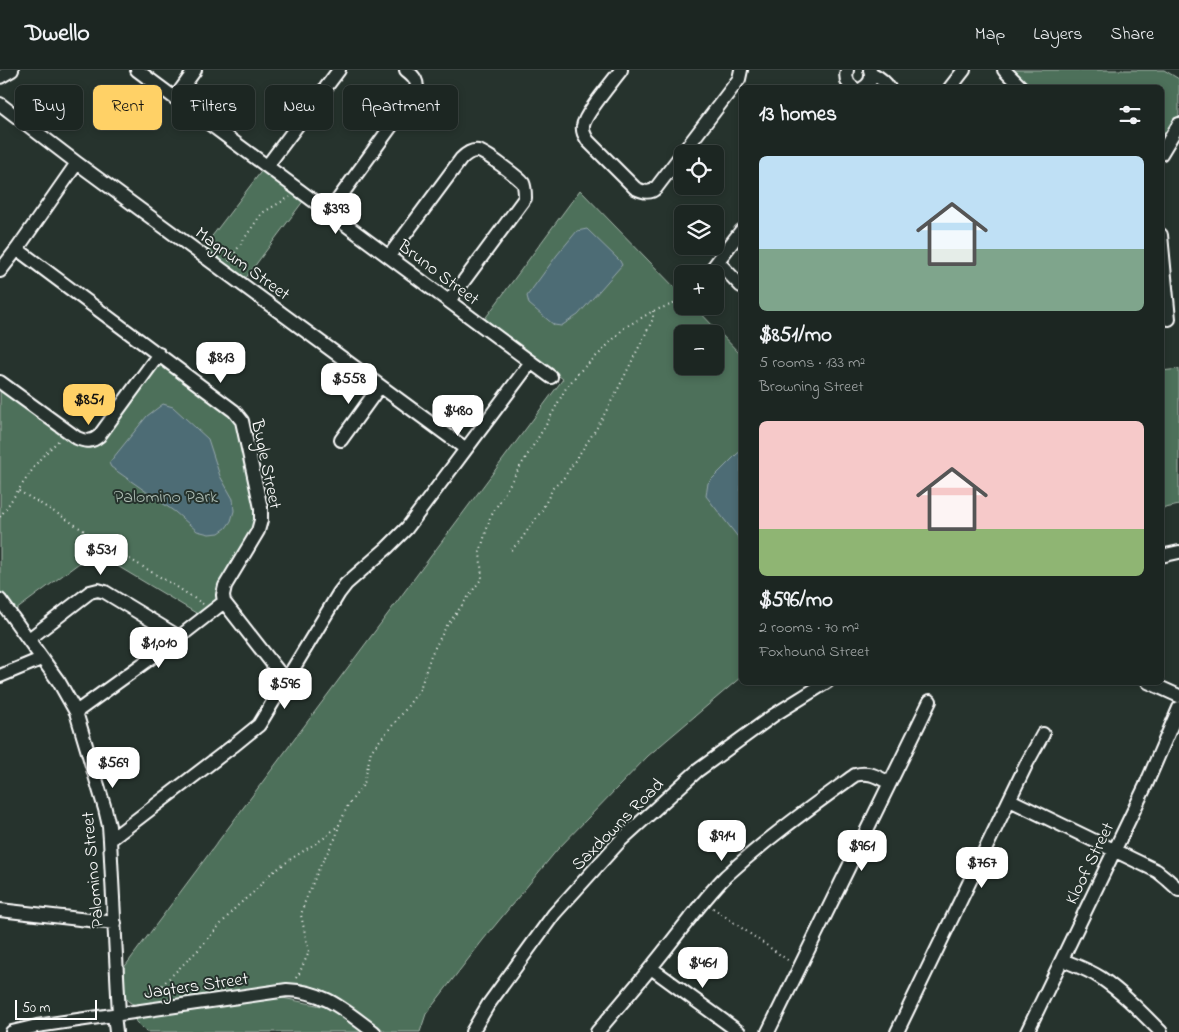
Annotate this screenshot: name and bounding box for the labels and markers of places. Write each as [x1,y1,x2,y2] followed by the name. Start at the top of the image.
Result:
[306,192,366,235] pin: $393
[191,342,251,384] pin: $813
[319,362,379,405] pin: $558
[59,384,119,426] pin: $851
[428,394,488,437] pin: $480
[71,534,131,576] pin: $531
[118,626,200,669] pin: $1,010
[255,668,315,710] pin: $596
[83,746,143,789] pin: $569
[692,820,752,862] pin: $914
[832,830,892,872] pin: $961
[952,846,1012,889] pin: $767
[673,946,733,989] pin: $461

